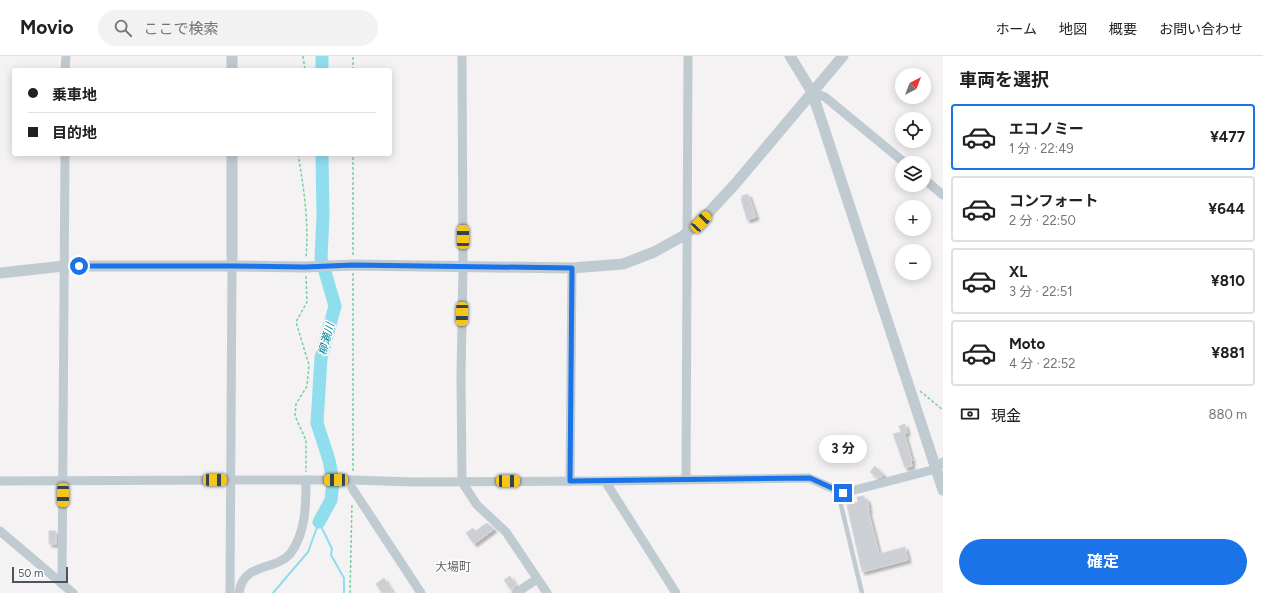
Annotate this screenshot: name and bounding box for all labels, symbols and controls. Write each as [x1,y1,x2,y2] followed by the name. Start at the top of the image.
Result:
[98,10,378,46] search box
[20,16,74,39] text: Movio
[112,17,134,39] icon: search
[144,20,219,38] text: ここで検索
[995,21,1037,38] text: ホーム
[1059,21,1087,38] text: 地図
[1109,21,1137,38] text: 概要
[1159,21,1243,38] text: お問い合わせ
[895,68,931,104] north arrow
[895,68,931,280] map controls
[959,69,1049,91] text: 車両を選択
[52,86,97,104] text: 乗車地
[895,112,931,148] button: locate
[961,119,997,155] icon: car
[1009,120,1084,138] text: エコノミー
[52,124,97,142] text: 目的地
[1210,128,1245,146] text: ¥477
[1009,141,1074,156] text: 1 分 · 22:49
[895,156,931,192] button: layers
[961,191,997,227] icon: car
[1009,192,1099,210] text: コンフォート
[895,200,931,236] button: +
[1208,200,1245,218] text: ¥644
[688,209,714,235] car
[1009,213,1076,228] text: 2 分 · 22:50
[457,225,469,249] car
[895,244,931,280] button: −
[70,257,88,275] route start
[961,263,997,299] icon: car
[1009,263,1027,281] text: XL
[1211,272,1245,290] text: ¥810
[1009,284,1073,299] text: 3 分 · 22:51
[456,302,468,326] car
[316,321,337,357] water label: 柳瀬川
[961,335,997,371] icon: car
[1009,335,1045,353] text: Moto
[1211,344,1245,362] text: ¥881
[1009,356,1076,371] text: 4 分 · 22:52
[959,403,981,425] icon: cash
[991,407,1021,425] text: 現金
[1208,407,1247,422] text: 880 m
[819,435,867,463] callout: 3 分
[831,441,855,456] text: 3 分
[203,474,227,486] car
[324,474,348,486] car
[496,475,520,487] car
[57,483,69,507] car
[834,484,852,502] route end
[959,539,1247,585] button: 確定
[435,560,471,574] district label: 大場町
[12,565,68,584] scale bar
[18,567,43,580] text: 50 m

